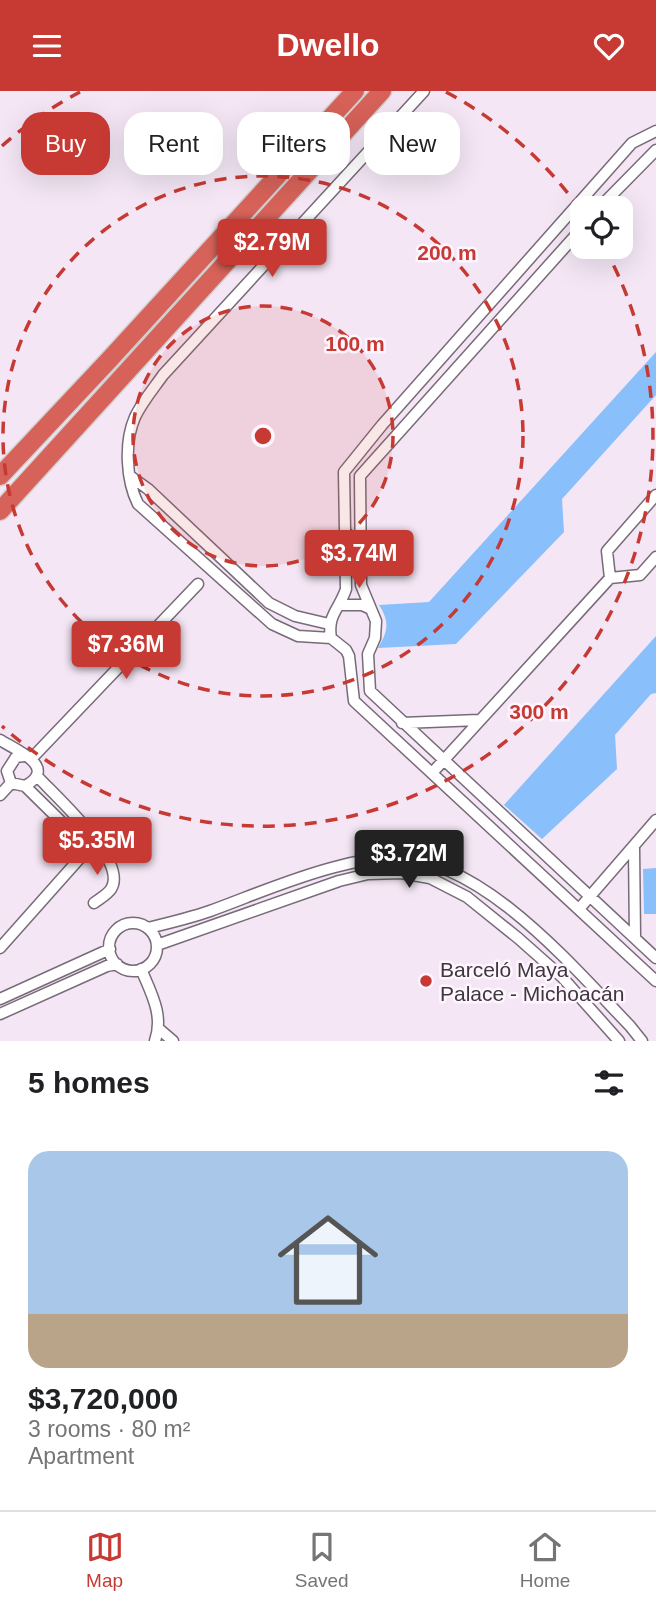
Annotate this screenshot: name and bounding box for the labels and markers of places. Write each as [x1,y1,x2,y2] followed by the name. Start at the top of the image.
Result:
[215,219,329,279] pin: $2.79M
[251,424,275,448] centre of rings
[302,531,416,590] pin: $3.74M
[69,621,183,681] pin: $7.36M
[40,817,154,877] pin: $5.35M
[352,831,466,890] pin: $3.72M
[440,958,624,1005] place label: Barceló Maya Palace - Michoacán
[418,973,434,989] marker: Barceló Maya Palace - Michoacán

